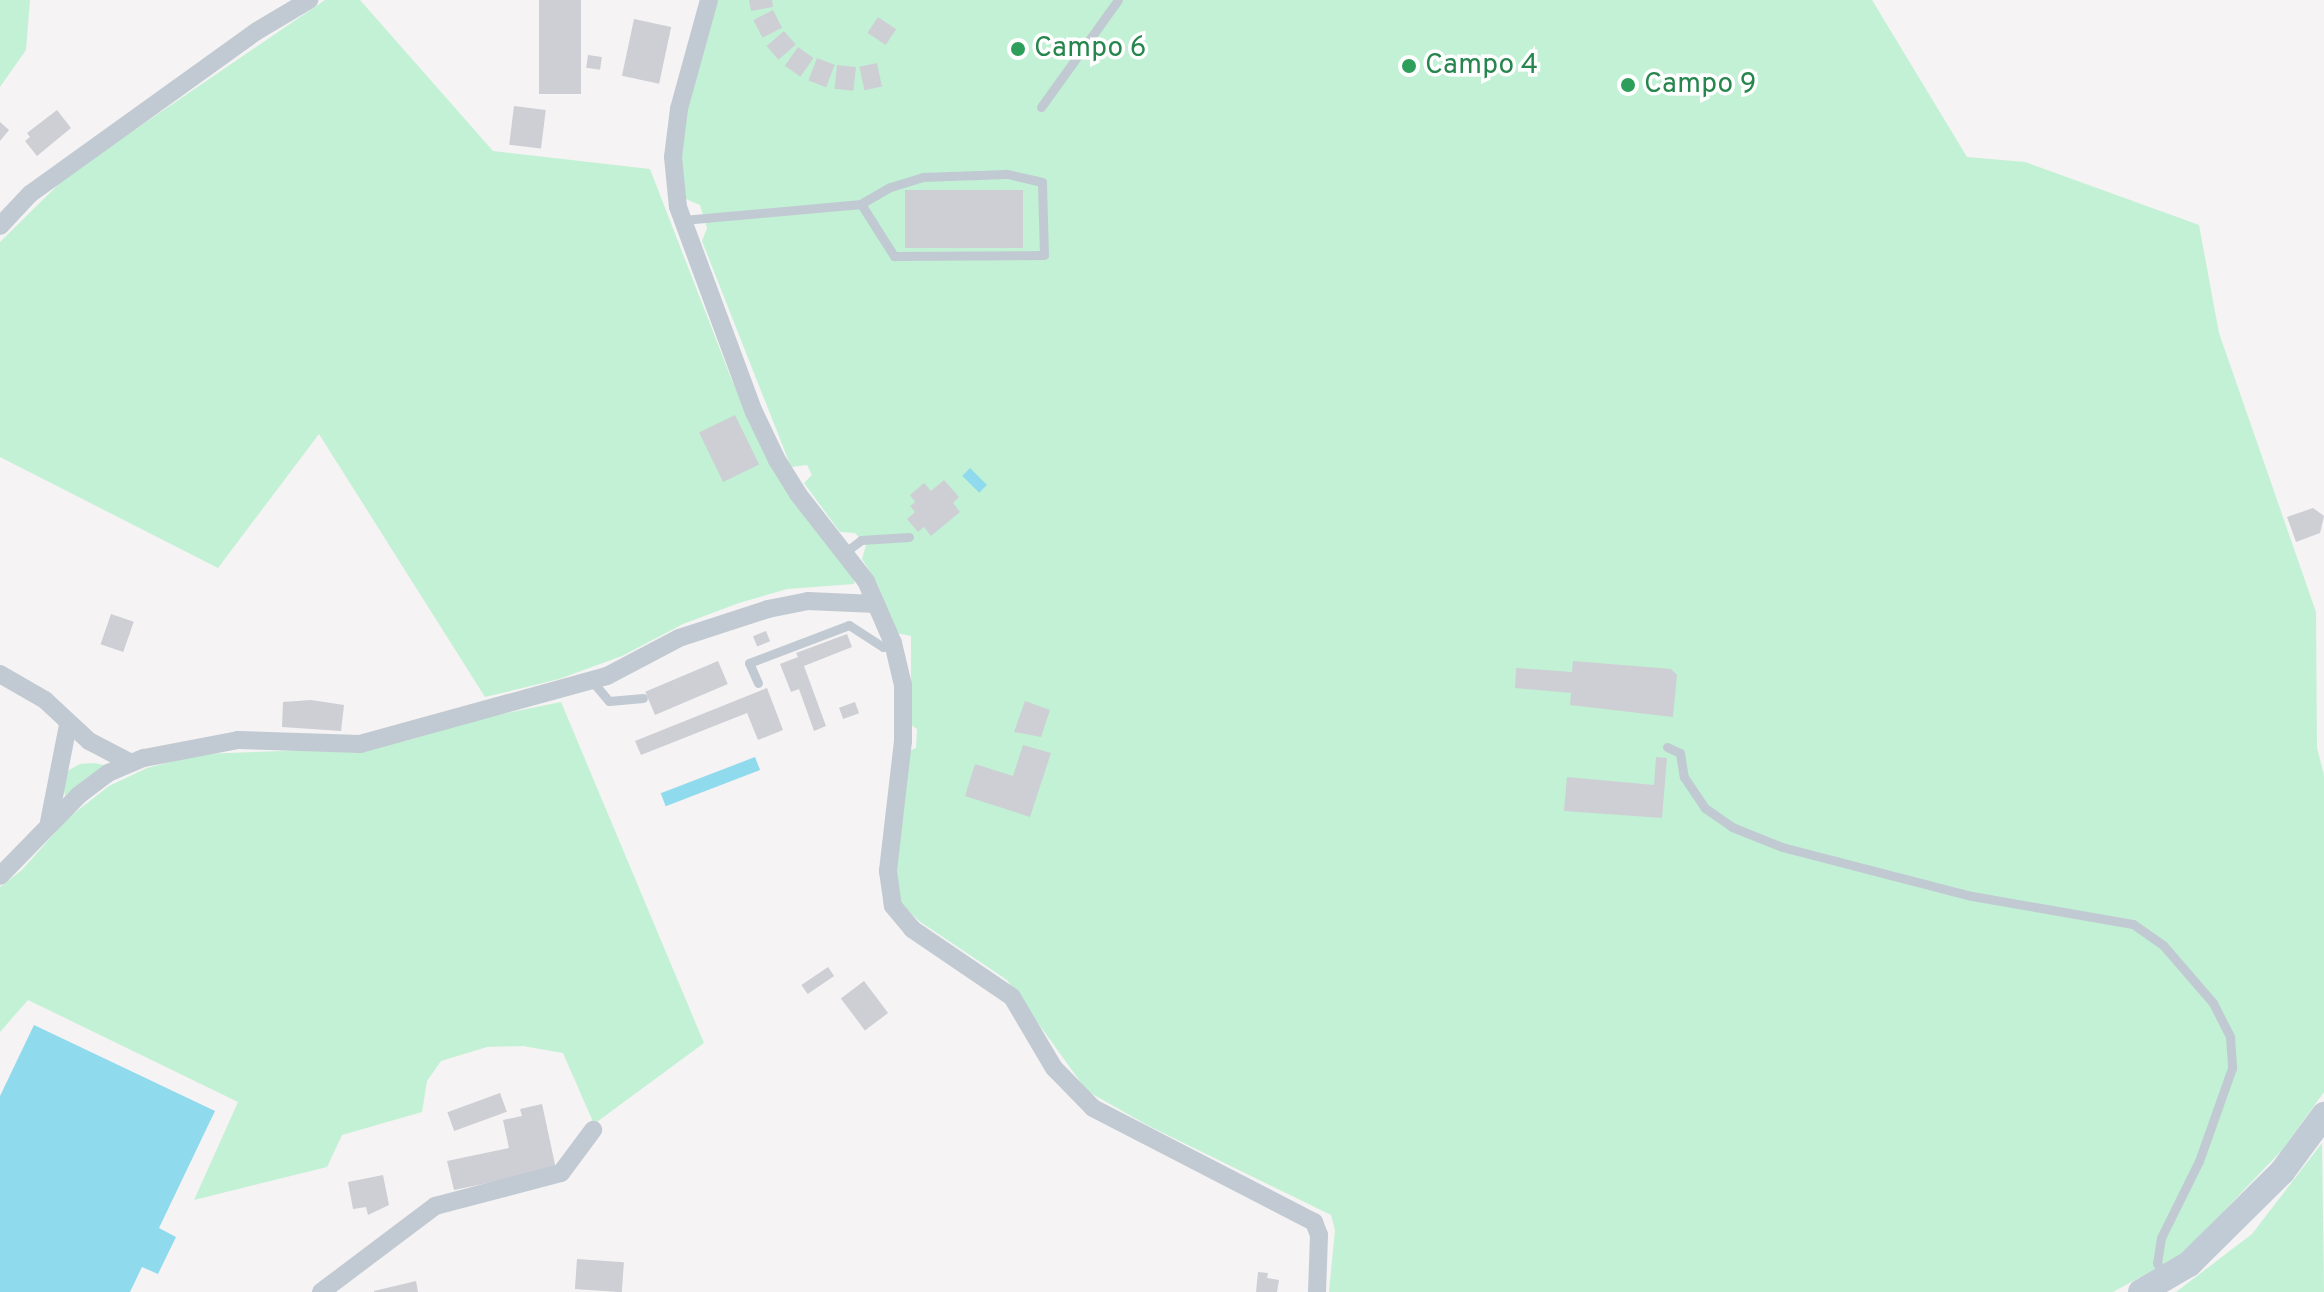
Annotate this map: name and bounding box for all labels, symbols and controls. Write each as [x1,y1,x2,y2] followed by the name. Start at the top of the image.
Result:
[1034,32,1146,66] place label: Campo 6
[1009,40,1027,58] marker: Campo 6
[1425,49,1538,83] place label: Campo 4
[1400,57,1418,75] marker: Campo 4
[1644,68,1756,102] place label: Campo 9
[1619,76,1637,94] marker: Campo 9

